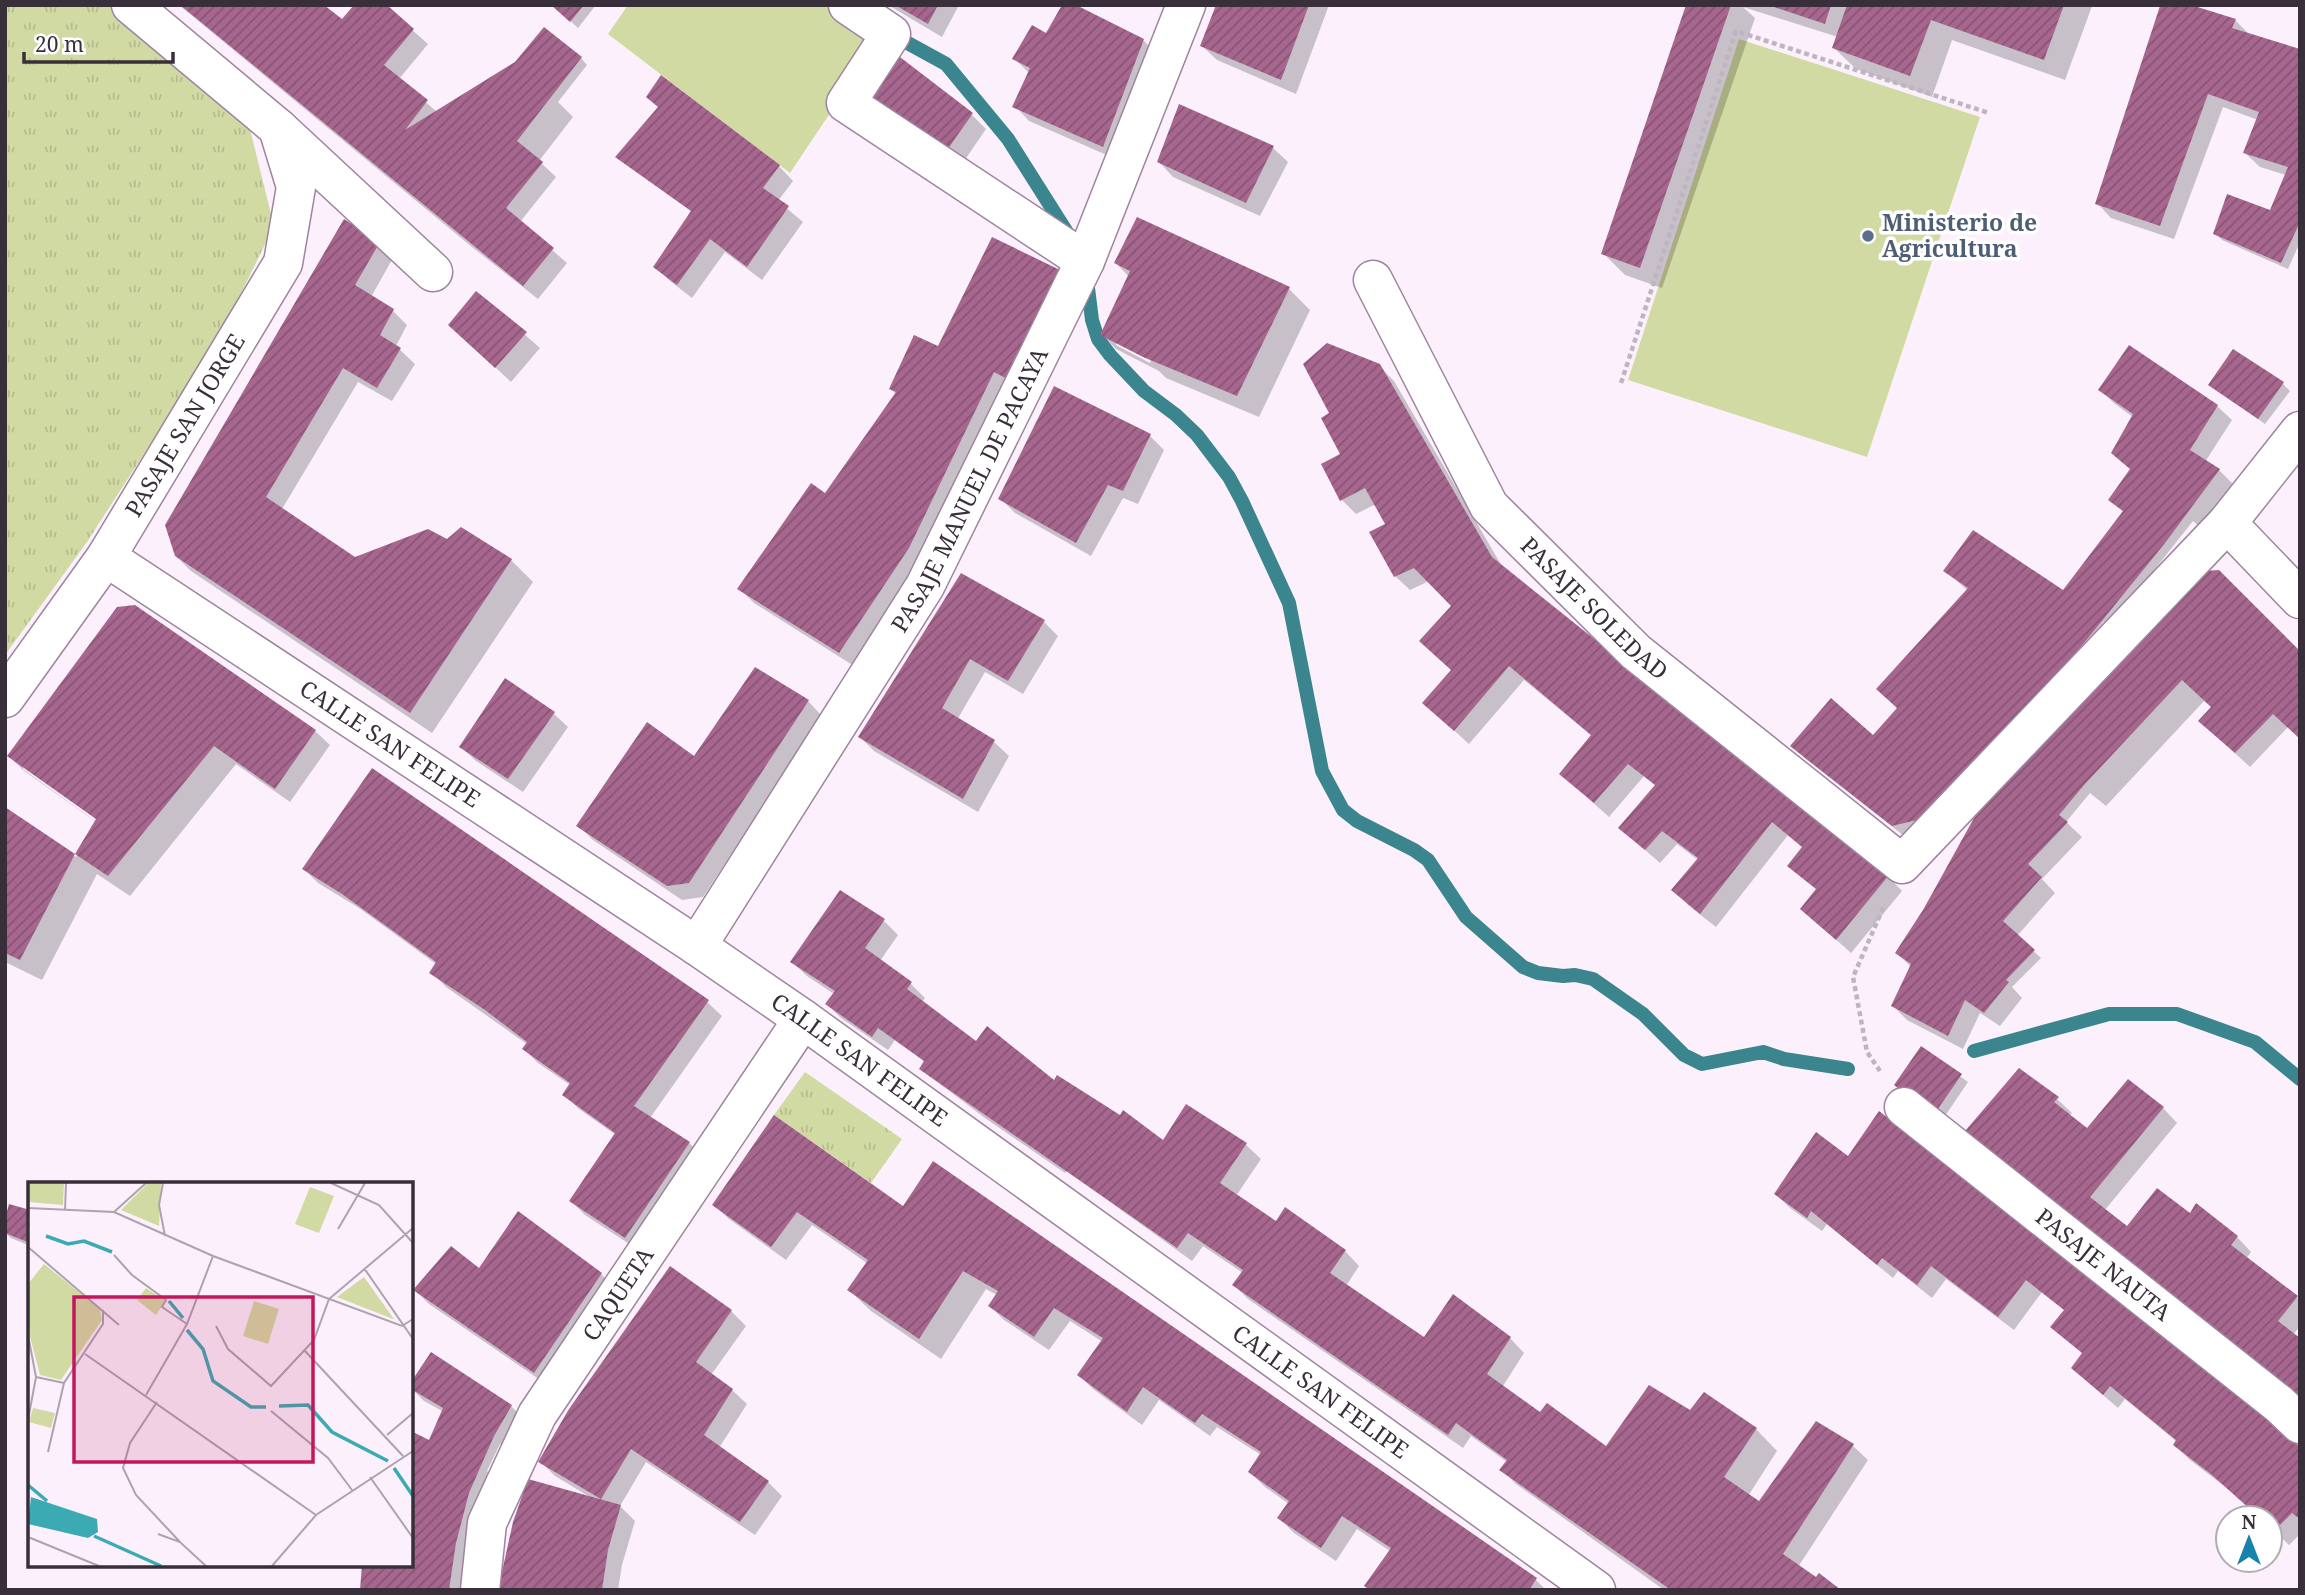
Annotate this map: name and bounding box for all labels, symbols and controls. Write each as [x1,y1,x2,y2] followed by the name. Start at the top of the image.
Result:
[24,21,173,65] scale bar
[35,30,84,58] text: 20 m
[1882,206,2037,264] place label: Ministerio de Agricultura
[1860,228,1876,244] marker: Ministerio de Agricultura
[117,327,252,522] street label: PASAJE SAN JORGE
[883,341,1055,638] street label: PASAJE MANUEL DE PACAYA
[1514,529,1675,686] street label: PASAJE SOLEDAD
[294,672,487,814] street label: CALLE SAN FELIPE
[765,985,955,1133] street label: CALLE SAN FELIPE
[28,1182,413,1567] inset map
[2029,1200,2179,1328] street label: PASAJE NAUTA
[574,1240,661,1347] street label: CAQUETA
[1227,1316,1416,1465] street label: CALLE SAN FELIPE
[2214,1504,2284,1574] north arrow
[2242,1509,2257,1535] text: N

